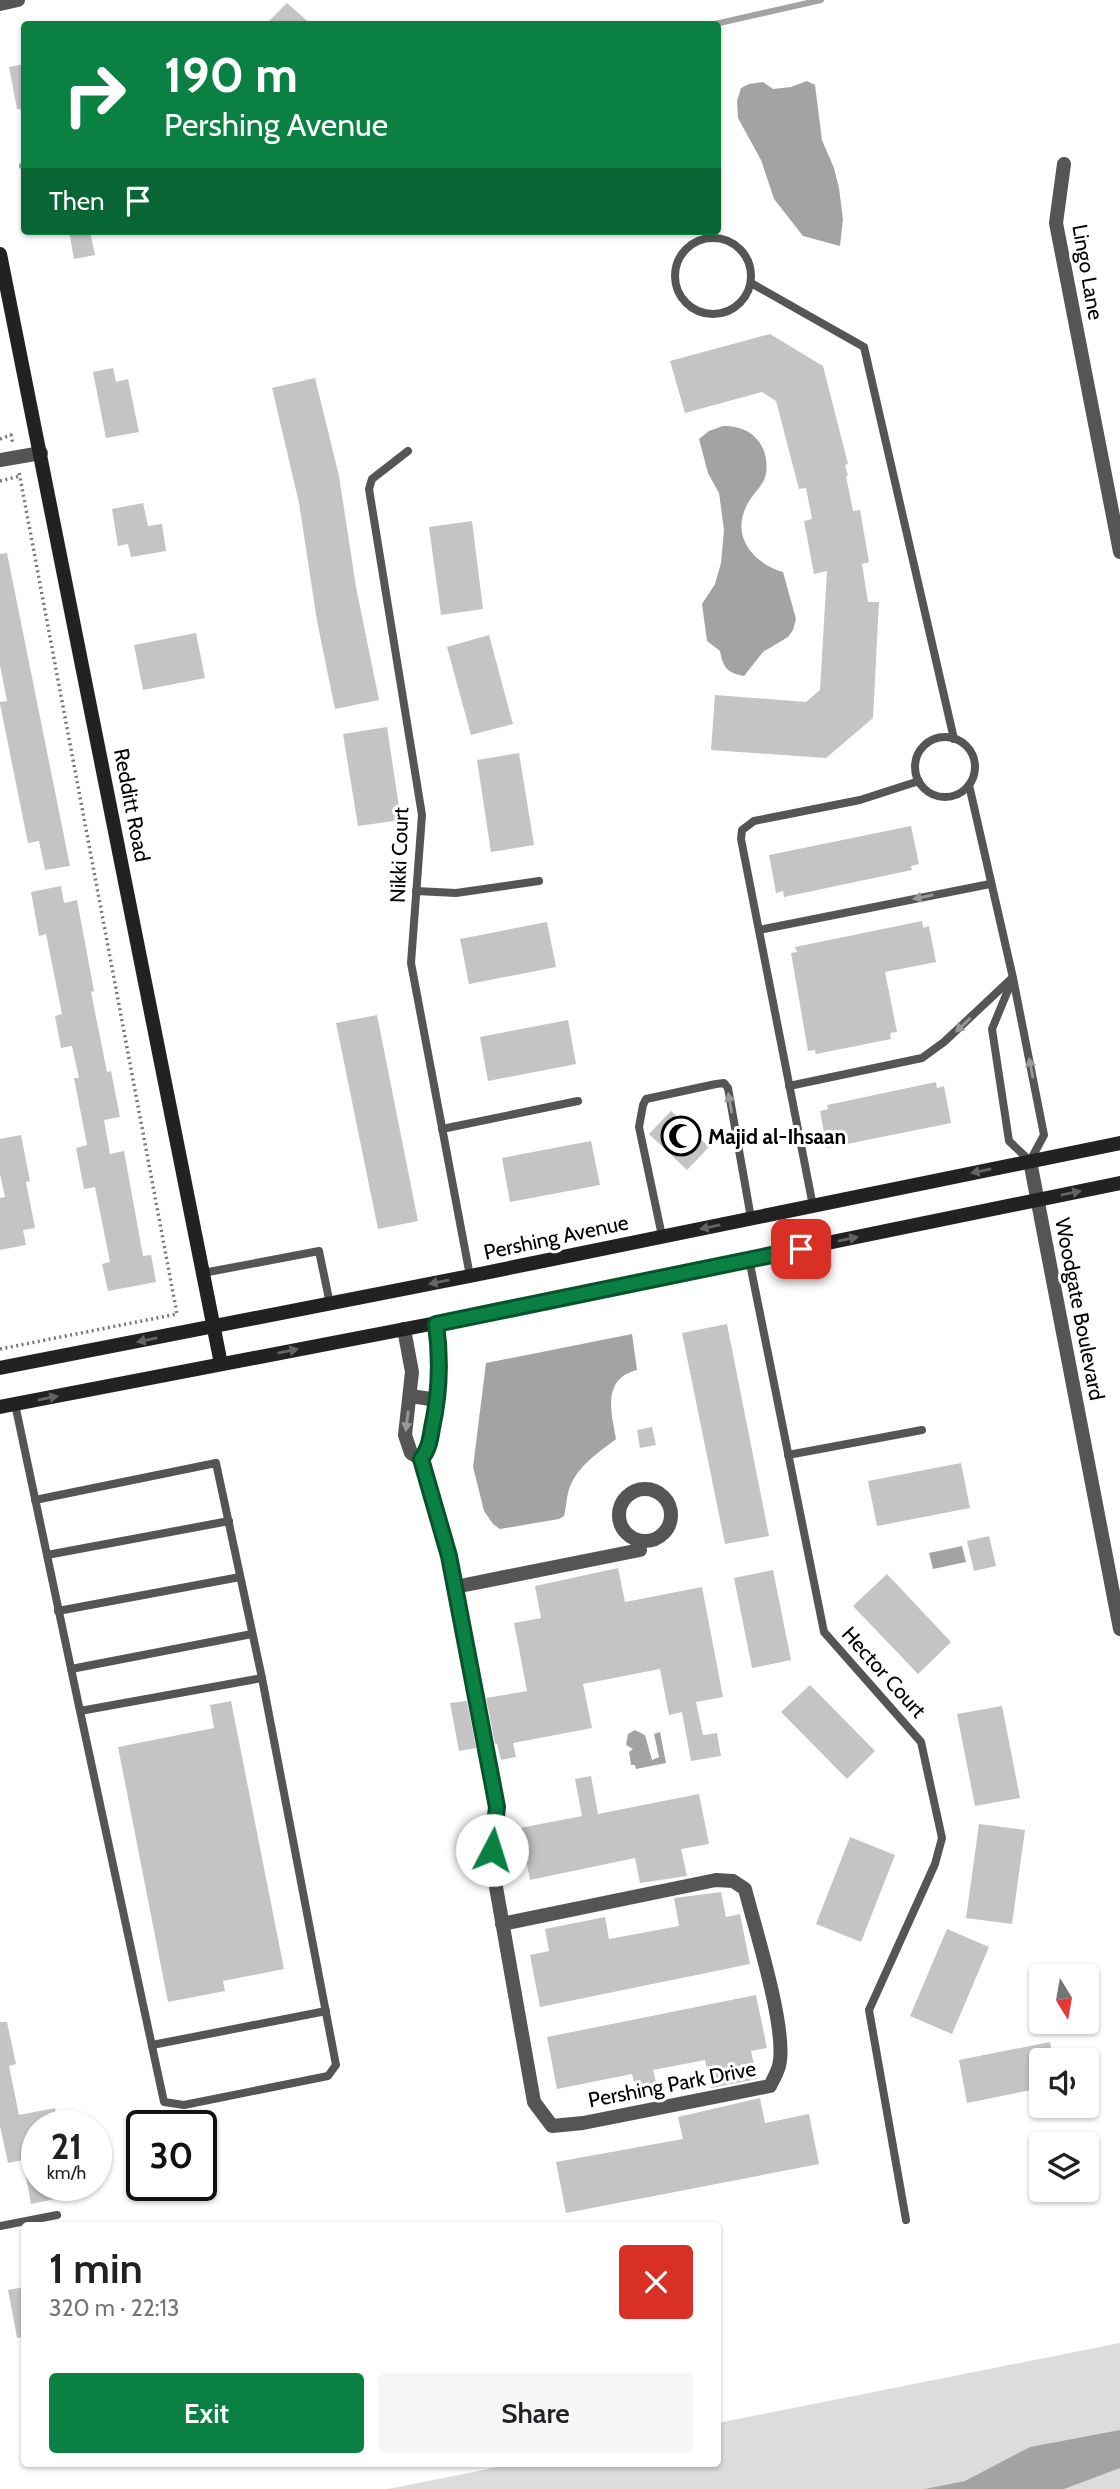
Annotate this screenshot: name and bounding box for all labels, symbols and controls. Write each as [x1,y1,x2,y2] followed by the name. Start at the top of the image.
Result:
[164,45,298,104] text: 190 m
[49,49,140,140] icon: right
[164,105,388,144] text: Pershing Avenue
[119,182,157,220] icon: arrive
[49,185,105,217] text: Then
[1067,222,1109,322] street label: Lingo Lane
[109,746,155,864] street label: Redditt Road
[385,807,413,903] street label: Nikki Court
[912,892,934,903] one-way arrow
[955,1016,972,1032] one-way arrow
[1025,1057,1036,1079] one-way arrow
[725,1092,736,1114] one-way arrow
[660,1115,702,1157] mosque icon: Majid al-Ihsaan
[708,1124,846,1149] place label: Majid al-Ihsaan
[970,1165,992,1176] one-way arrow
[1060,1188,1082,1199] one-way arrow
[481,1209,631,1265] street label: Pershing Avenue
[1050,1216,1110,1402] street label: Woodgate Boulevard
[771,1219,831,1279] pin
[699,1221,721,1232] one-way arrow
[782,1230,820,1268] icon: arrive
[837,1234,859,1245] one-way arrow
[428,1277,450,1288] one-way arrow
[136,1335,158,1346] one-way arrow
[277,1345,299,1356] one-way arrow
[37,1392,59,1403] one-way arrow
[401,1410,412,1432] one-way arrow
[837,1621,931,1723] street label: Hector Court
[455,1813,529,1887] position arrow
[1029,1964,1099,2034] north arrow
[1029,1964,1099,2202] map controls
[1029,2048,1099,2118] button: sound
[586,2055,758,2113] street label: Pershing Park Drive
[126,2110,217,2201] speed limit sign: 30
[51,2125,82,2168] text: 21
[1029,2132,1099,2202] button: layers
[47,2162,86,2184] text: km/h
[49,2242,143,2294] text: 1 min
[619,2245,693,2319] button: close
[49,2294,180,2322] text: 320 m · 22:13
[49,2373,364,2453] button: Exit
[378,2373,693,2453] button: Share

